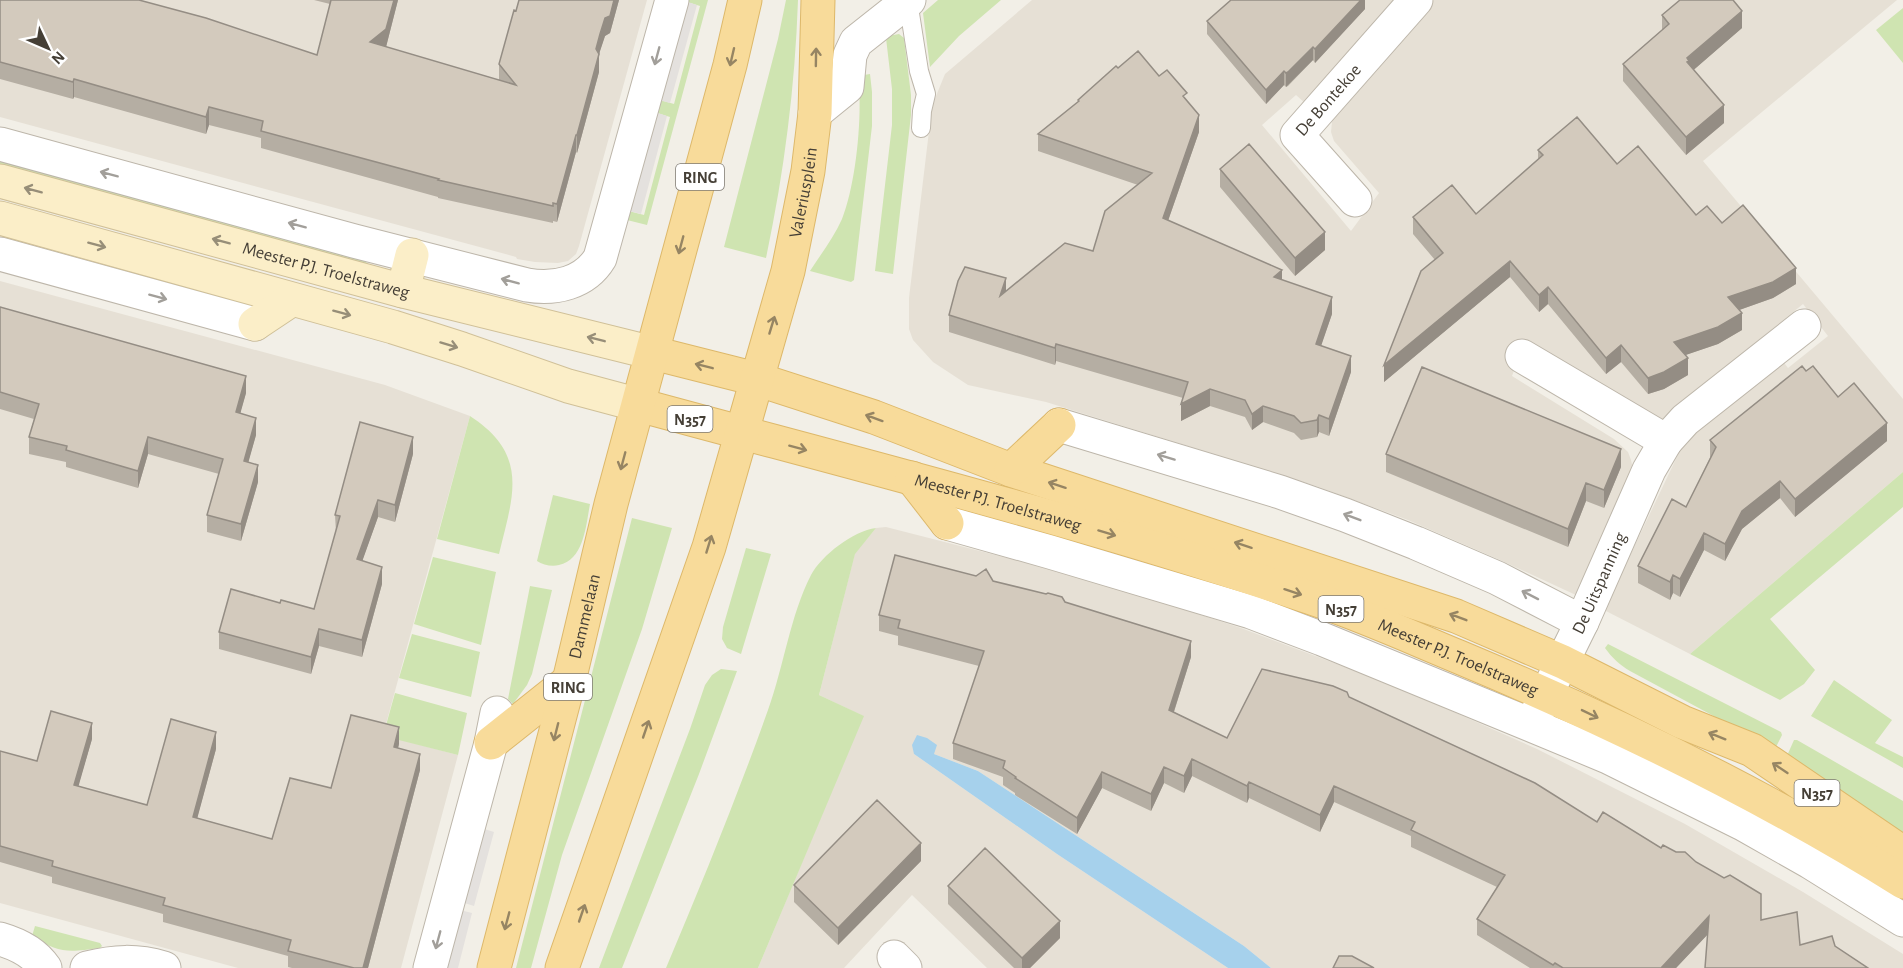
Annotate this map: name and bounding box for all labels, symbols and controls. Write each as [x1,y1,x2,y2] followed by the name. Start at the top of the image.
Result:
[18,18,78,78] north arrow
[651,47,662,66] one-way arrow
[726,47,738,66] one-way arrow
[810,47,822,67] one-way arrow
[48,48,68,67] text: N
[1292,61,1365,140] street label: De Bontekoe
[787,146,821,240] street label: Valeriusplein
[676,164,724,190] road number: RING
[100,168,119,179] one-way arrow
[24,184,43,195] one-way arrow
[288,219,307,231] one-way arrow
[212,235,231,246] one-way arrow
[675,235,687,254] one-way arrow
[87,240,106,251] one-way arrow
[240,240,411,302] street label: Meester P.J. Troelstraweg
[501,274,520,286] one-way arrow
[148,292,167,303] one-way arrow
[332,308,351,320] one-way arrow
[767,316,778,335] one-way arrow
[587,333,606,345] one-way arrow
[439,340,458,351] one-way arrow
[695,360,714,372] one-way arrow
[668,406,712,432] road number: N357
[865,412,884,423] one-way arrow
[788,443,807,454] one-way arrow
[617,451,628,470] one-way arrow
[1157,451,1176,462] one-way arrow
[912,472,1083,535] street label: Meester P.J. Troelstraweg
[1048,479,1067,490] one-way arrow
[1343,511,1361,522] one-way arrow
[1097,528,1116,539] one-way arrow
[1569,530,1630,637] street label: De Uitspanning
[704,535,715,554] one-way arrow
[1234,539,1253,550] one-way arrow
[566,572,604,661] street label: Dammelaan
[1283,587,1302,598] one-way arrow
[1522,589,1540,601] one-way arrow
[1318,596,1364,622] road number: N357
[1449,611,1468,622] one-way arrow
[1375,616,1541,700] street label: Meester P.J. Troelstraweg
[544,674,592,700] road number: RING
[1580,709,1598,721] one-way arrow
[641,720,652,738] one-way arrow
[550,722,562,741] one-way arrow
[1708,730,1727,741] one-way arrow
[1773,762,1789,774] one-way arrow
[1794,780,1840,806] road number: N357
[577,904,588,923] one-way arrow
[501,911,512,930] one-way arrow
[432,930,443,949] one-way arrow

